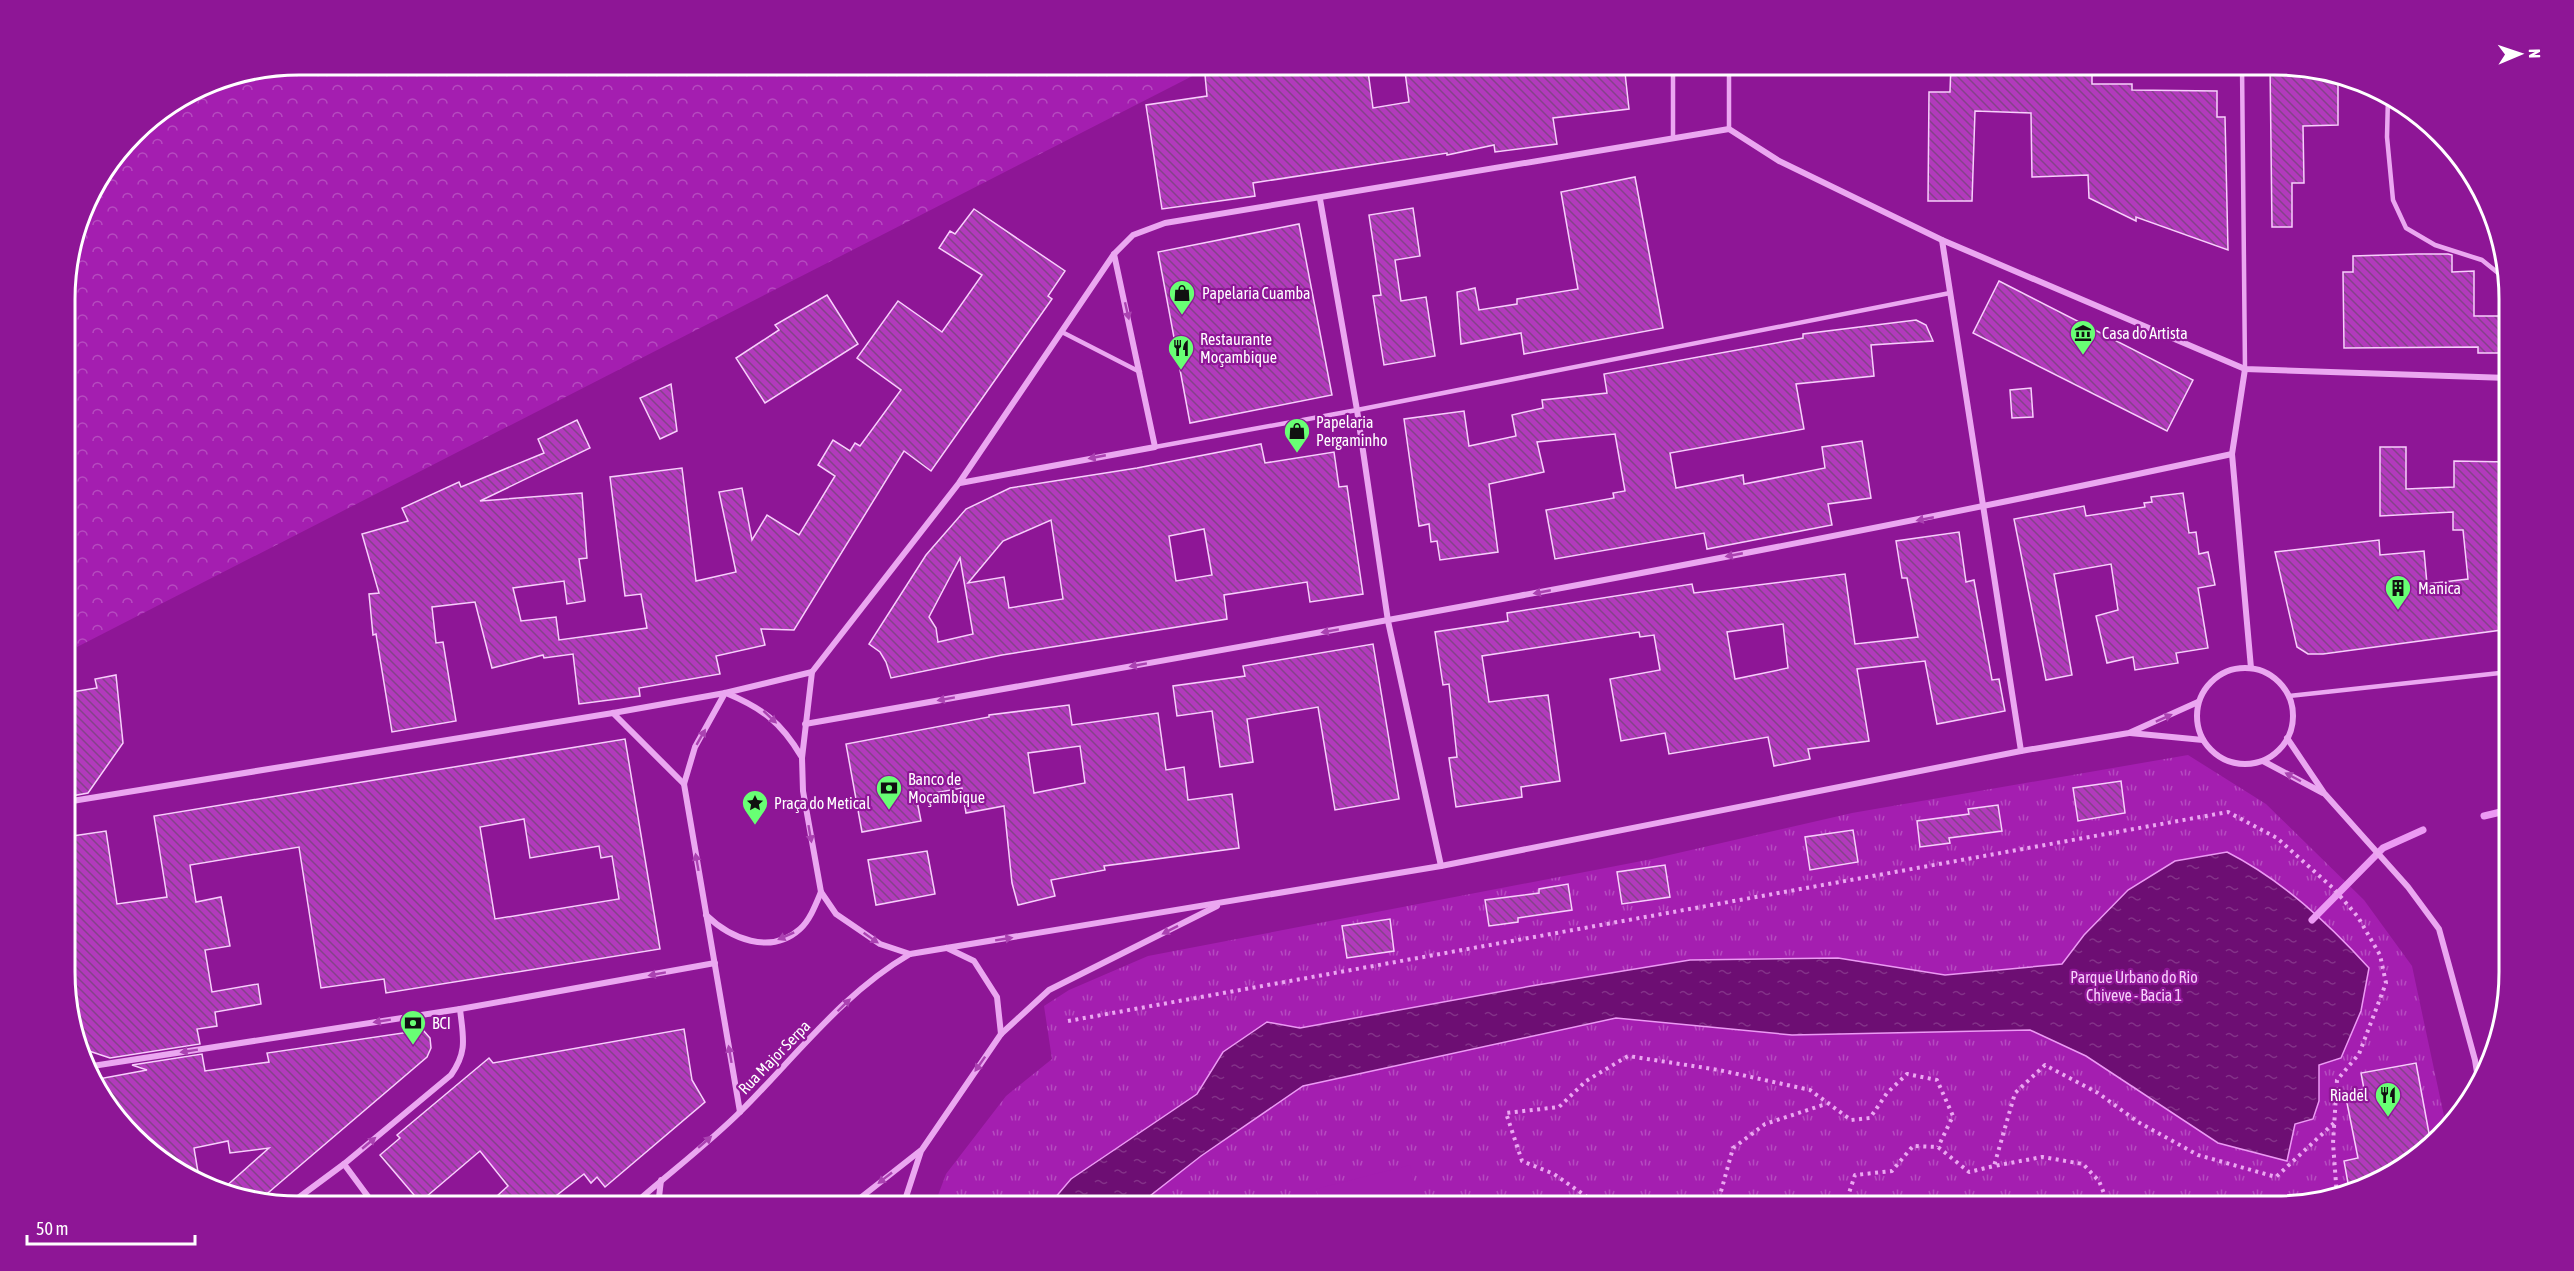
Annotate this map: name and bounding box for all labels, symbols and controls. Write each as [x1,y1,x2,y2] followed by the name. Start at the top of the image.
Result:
[2490,24,2550,84] north arrow
[2526,48,2544,59] text: N
[1167,278,1197,316] shop icon: Papelaria Cuamba
[1202,284,1310,303] place label: Papelaria Cuamba
[1122,302,1132,320] one-way arrow
[2068,318,2098,356] museum icon: Casa do Artista
[2102,324,2188,342] place label: Casa do Artista
[1200,330,1277,367] place label: Restaurante Moçambique
[1166,333,1196,371] restaurant icon: Restaurante Moçambique
[1316,413,1387,450] place label: Papelaria Pergaminho
[1282,416,1312,454] shop icon: Papelaria Pergaminho
[1088,453,1107,462] one-way arrow
[1916,515,1935,524] one-way arrow
[1724,551,1743,560] one-way arrow
[2383,573,2413,611] building icon: Manica
[2418,579,2461,597] place label: Manica
[1533,588,1552,597] one-way arrow
[1320,627,1339,636] one-way arrow
[1128,661,1147,670] one-way arrow
[936,695,955,704] one-way arrow
[763,710,778,724] one-way arrow
[2155,713,2173,723] one-way arrow
[695,728,705,745] one-way arrow
[908,770,985,807] place label: Banco de Moçambique
[2285,772,2302,782] one-way arrow
[874,773,904,811] bank icon: Banco de Moçambique
[740,788,770,826] place icon: Praça do Metical
[774,794,871,813] place label: Praça do Metical
[806,825,815,844] one-way arrow
[693,852,702,871] one-way arrow
[1162,925,1179,934] one-way arrow
[777,931,795,941] one-way arrow
[863,932,879,943] one-way arrow
[995,934,1014,943] one-way arrow
[2070,968,2198,1004] park label: Parque Urbano do Rio Chiveve - Bacia 1
[647,969,666,978] one-way arrow
[837,999,851,1013] one-way arrow
[398,1008,428,1046] bank icon: BCI
[432,1014,451,1032] place label: BCI
[734,1016,814,1098] street label: Rua Major Serpa
[372,1017,391,1026] one-way arrow
[726,1044,735,1063] one-way arrow
[180,1047,199,1056] one-way arrow
[974,1055,986,1071] one-way arrow
[2373,1080,2403,1118] restaurant icon: Riadel
[2330,1086,2369,1104] place label: Riadel
[697,1136,712,1149] one-way arrow
[361,1137,376,1150] one-way arrow
[878,1172,893,1184] one-way arrow
[27,1208,195,1246] scale bar
[36,1218,68,1239] text: 50 m

